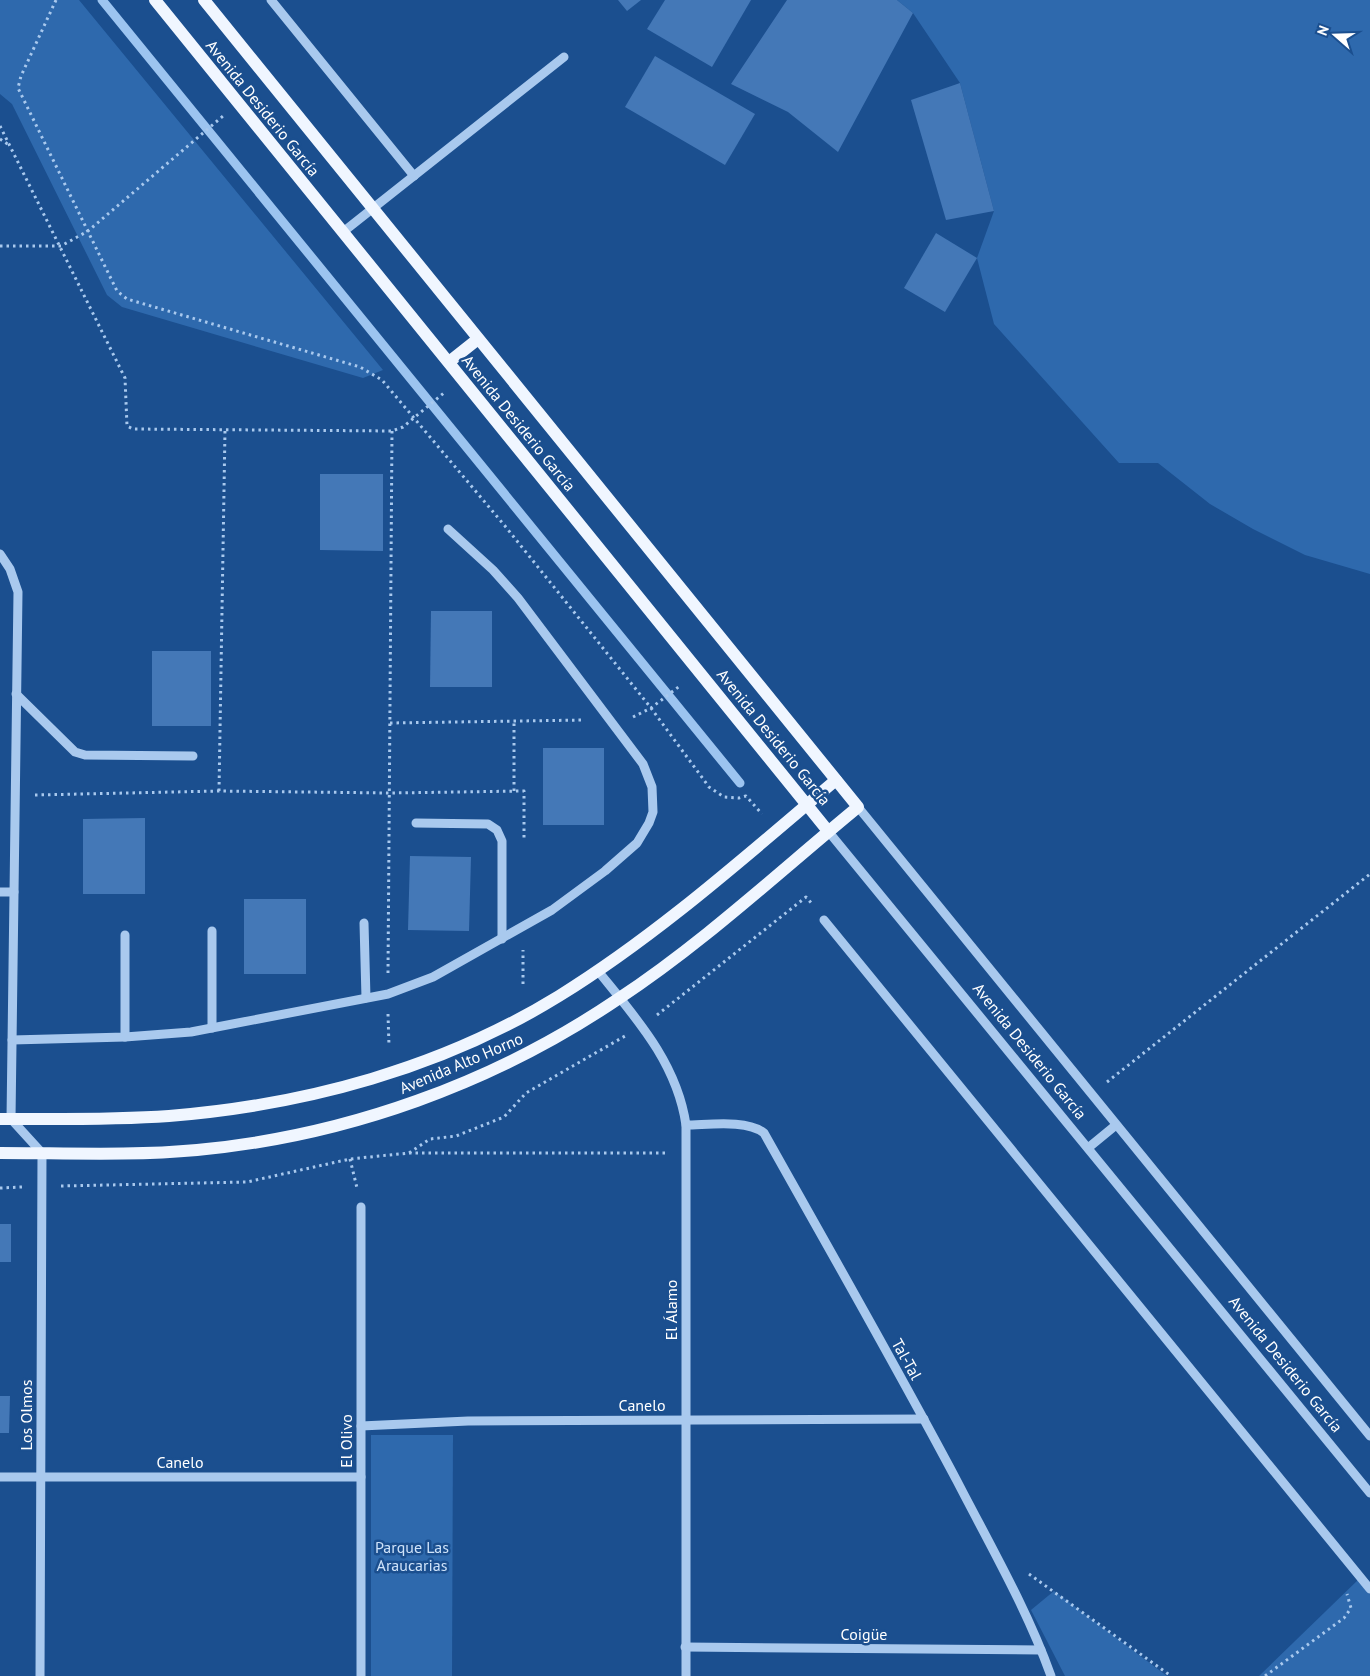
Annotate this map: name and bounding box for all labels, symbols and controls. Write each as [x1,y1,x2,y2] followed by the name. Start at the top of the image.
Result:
[1310,10,1360,60] north arrow
[1313,23,1333,38] text: N
[202,36,324,180] street label: Avenida Desiderio García
[458,351,580,495] street label: Avenida Desiderio García
[713,665,835,809] street label: Avenida Desiderio García
[969,979,1091,1123] street label: Avenida Desiderio García
[396,1028,526,1098] street label: Avenida Alto Horno
[661,1280,681,1340] street label: El Álamo
[1225,1292,1347,1436] street label: Avenida Desiderio García
[888,1335,927,1383] street label: Tal-Tal
[16,1379,36,1450] street label: Los Olmos
[619,1395,665,1415] street label: Canelo
[336,1414,356,1468] street label: El Olivo
[157,1452,203,1472] street label: Canelo
[375,1537,449,1575] park label: Parque Las Araucarias
[841,1624,887,1644] street label: Coigüe

